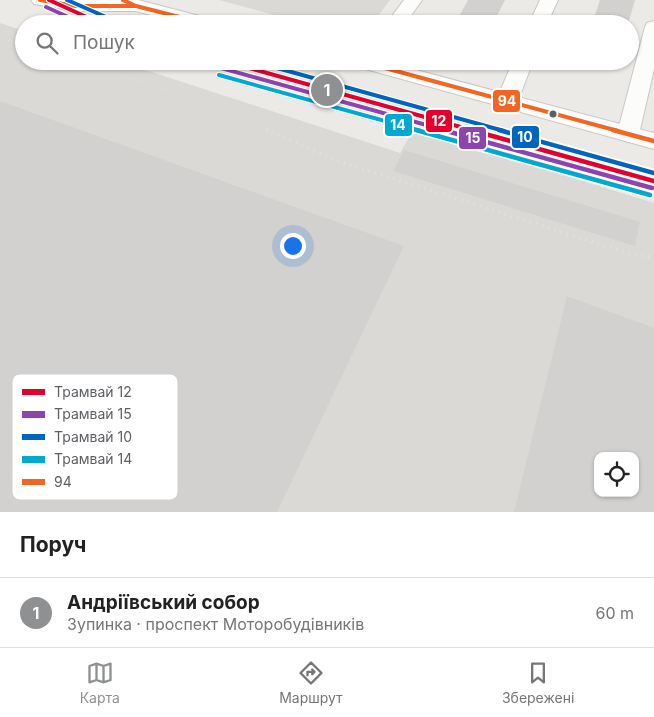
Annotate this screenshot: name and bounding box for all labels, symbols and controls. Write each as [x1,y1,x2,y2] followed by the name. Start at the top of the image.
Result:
[15,15,639,70] search box
[33,29,61,57] icon: search
[73,31,135,54] text: Пошук
[311,71,343,109] pin: 1
[492,89,521,113] line badge: 94
[498,92,516,109] text: 94
[425,109,453,133] line badge: 12
[548,109,558,119] unlabelled marker
[432,112,447,129] text: 12
[384,113,413,137] line badge: 14
[390,116,406,133] text: 14
[511,125,540,149] line badge: 10
[458,126,487,150] line badge: 15
[517,128,533,145] text: 10
[466,129,481,146] text: 15
[280,233,306,259] your location
[12,374,178,500] legend
[54,383,132,400] text: Трамвай 12
[54,405,132,422] text: Трамвай 15
[54,428,132,445] text: Трамвай 10
[54,450,132,467] text: Трамвай 14
[594,452,639,497] map controls
[594,452,639,497] button: locate
[54,473,72,490] text: 94
[20,532,87,557] text: Поруч
[67,591,260,614] text: Андріївський собор
[33,603,39,623] text: 1
[595,603,634,623] text: 60 m
[67,614,364,634] text: Зупинка · проспект Моторобудівників
[80,659,120,706] tab: Карта
[279,659,343,706] tab: Маршрут
[502,659,574,706] tab: Збережені

